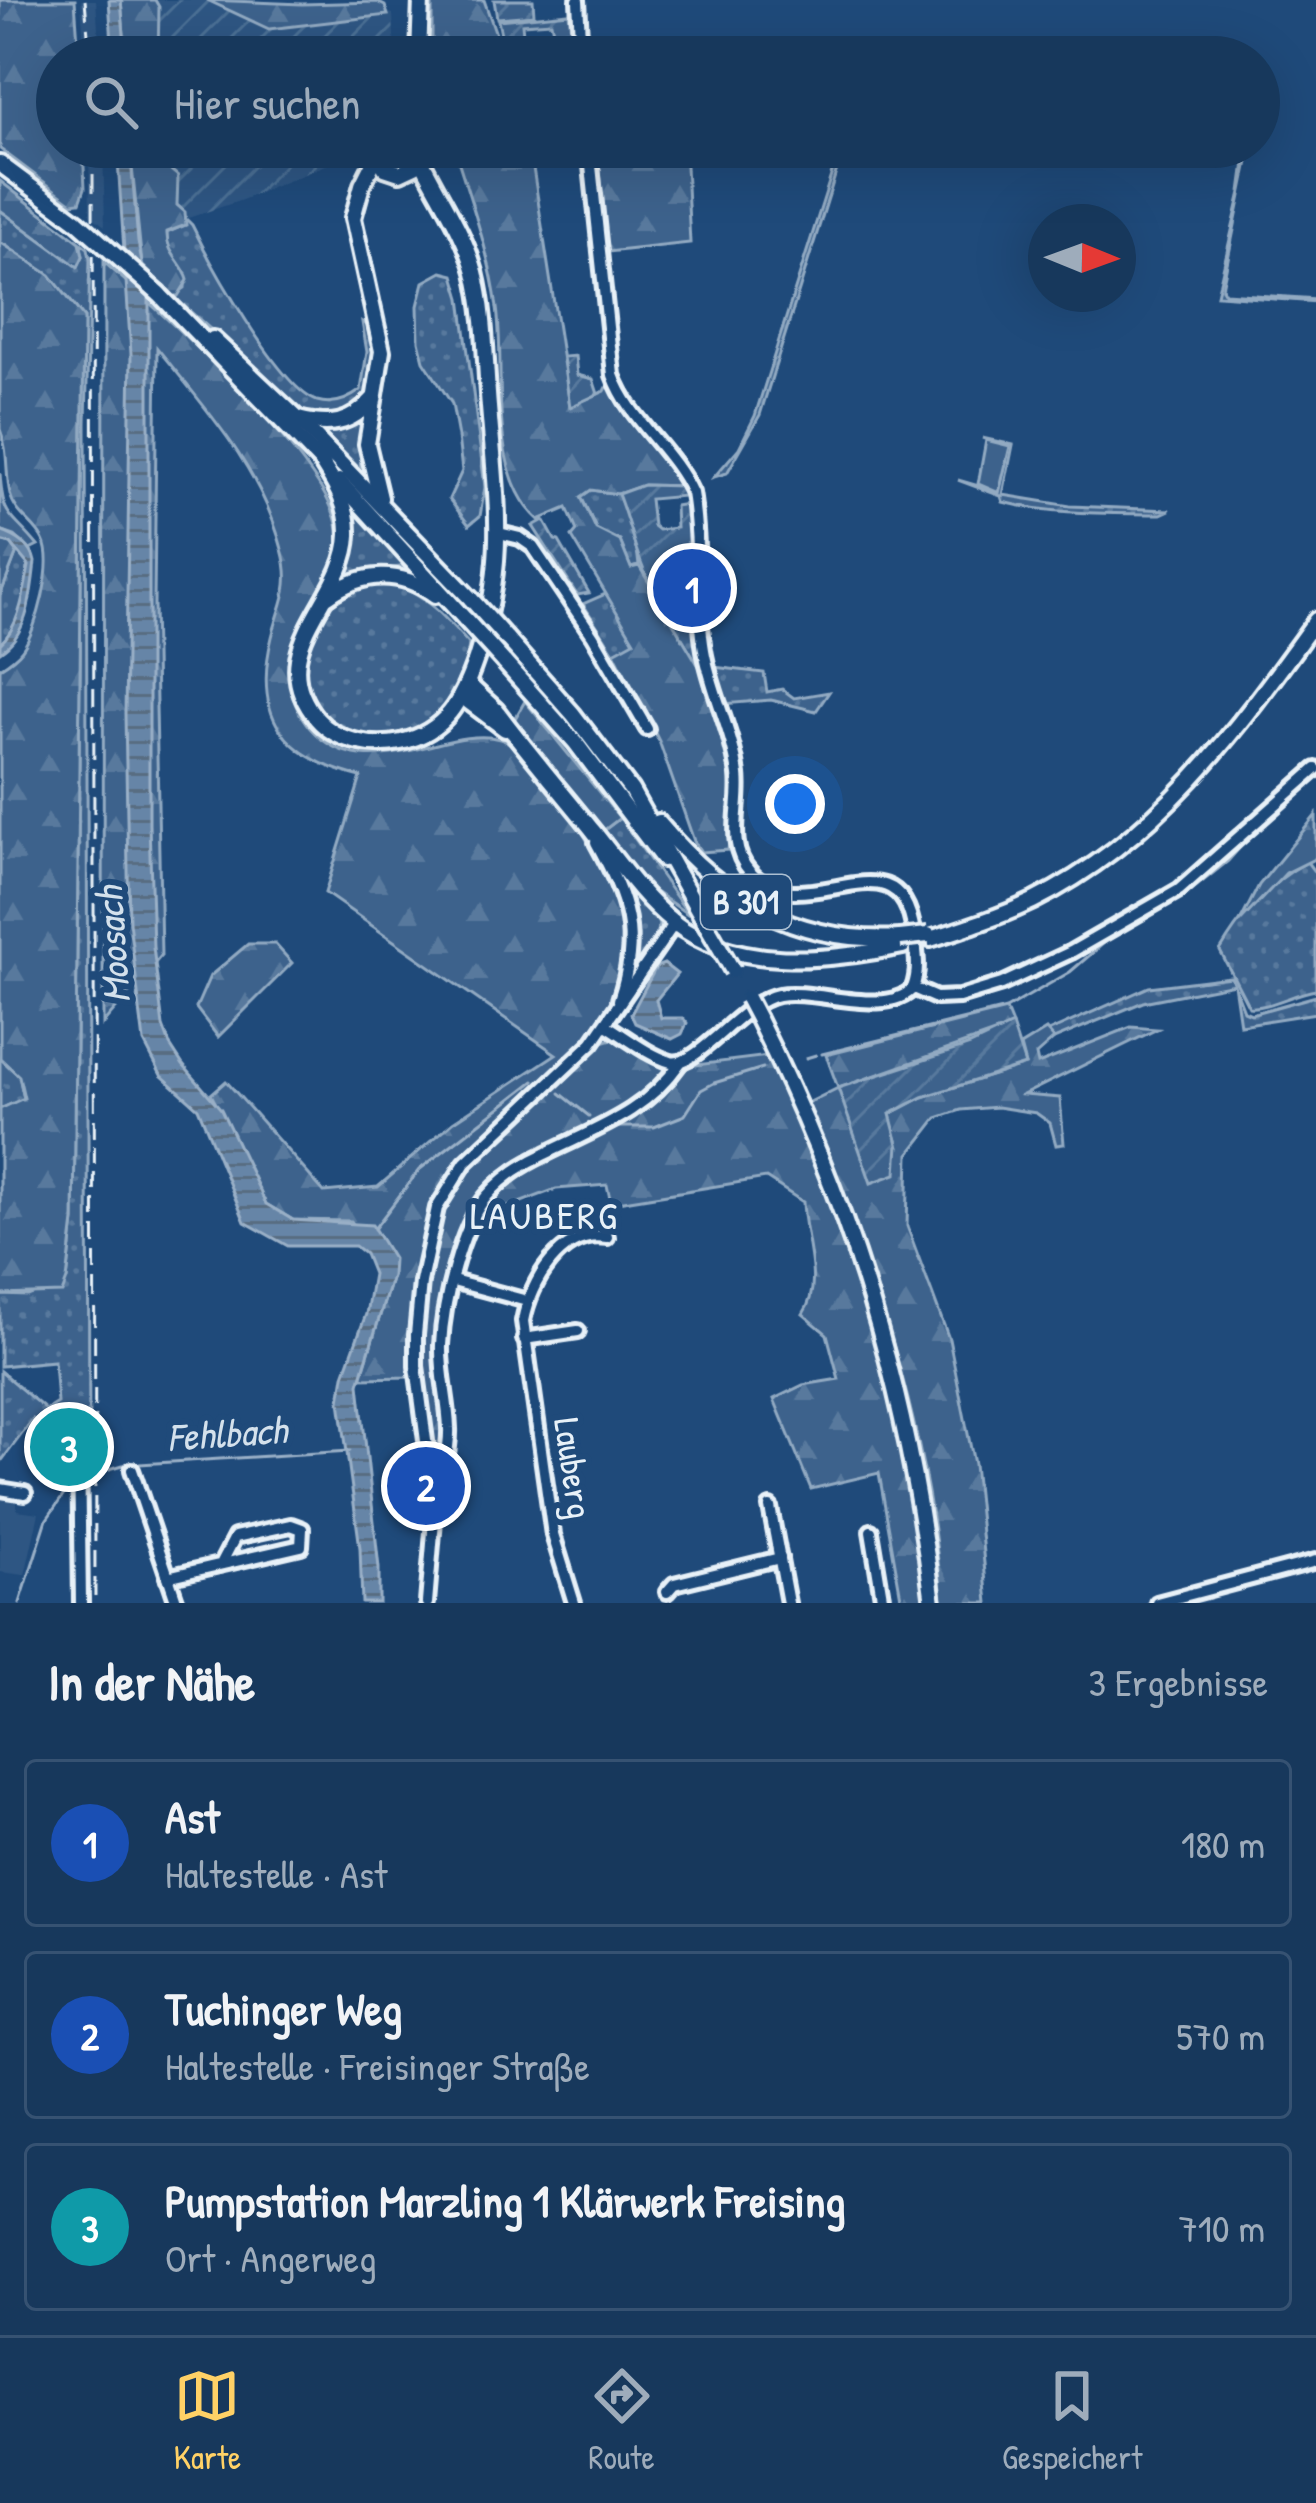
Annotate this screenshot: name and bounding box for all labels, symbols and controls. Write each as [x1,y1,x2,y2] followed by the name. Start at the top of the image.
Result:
[36,36,1280,168] search box
[78,69,144,135] icon: search
[174,72,361,133] text: Hier suchen
[1028,204,1136,312] north arrow
[653,543,731,633] pin: 1
[765,774,825,834] your location
[701,875,791,929] road number: B 301
[81,882,142,1005] water label: Moosach
[470,1188,620,1241] district label: LAUBERG
[30,1402,108,1492] pin: 3
[165,1402,291,1463] water label: Fehlbach
[543,1415,606,1521] street label: Lauberg
[387,1441,465,1531] pin: 2
[48,1647,255,1716] text: In der Nähe
[1088,1655,1268,1708] text: 3 Ergebnisse
[165,1786,220,1847] text: Ast
[83,1817,97,1870] text: 1
[1181,1817,1265,1870] text: 180 m
[165,1847,387,1900] text: Haltestelle · Ast
[165,1978,402,2039] text: Tuchinger Weg
[81,2009,99,2062] text: 2
[1176,2009,1265,2062] text: 570 m
[165,2039,590,2092] text: Haltestelle · Freisinger Straße
[165,2170,845,2231] text: Pumpstation Marzling 1 Klärwerk Freising
[81,2201,99,2254] text: 3
[1179,2201,1265,2254] text: 710 m
[165,2231,376,2284] text: Ort · Angerweg
[174,2363,241,2479] tab: Karte
[589,2363,655,2479] tab: Route
[1002,2363,1142,2479] tab: Gespeichert

